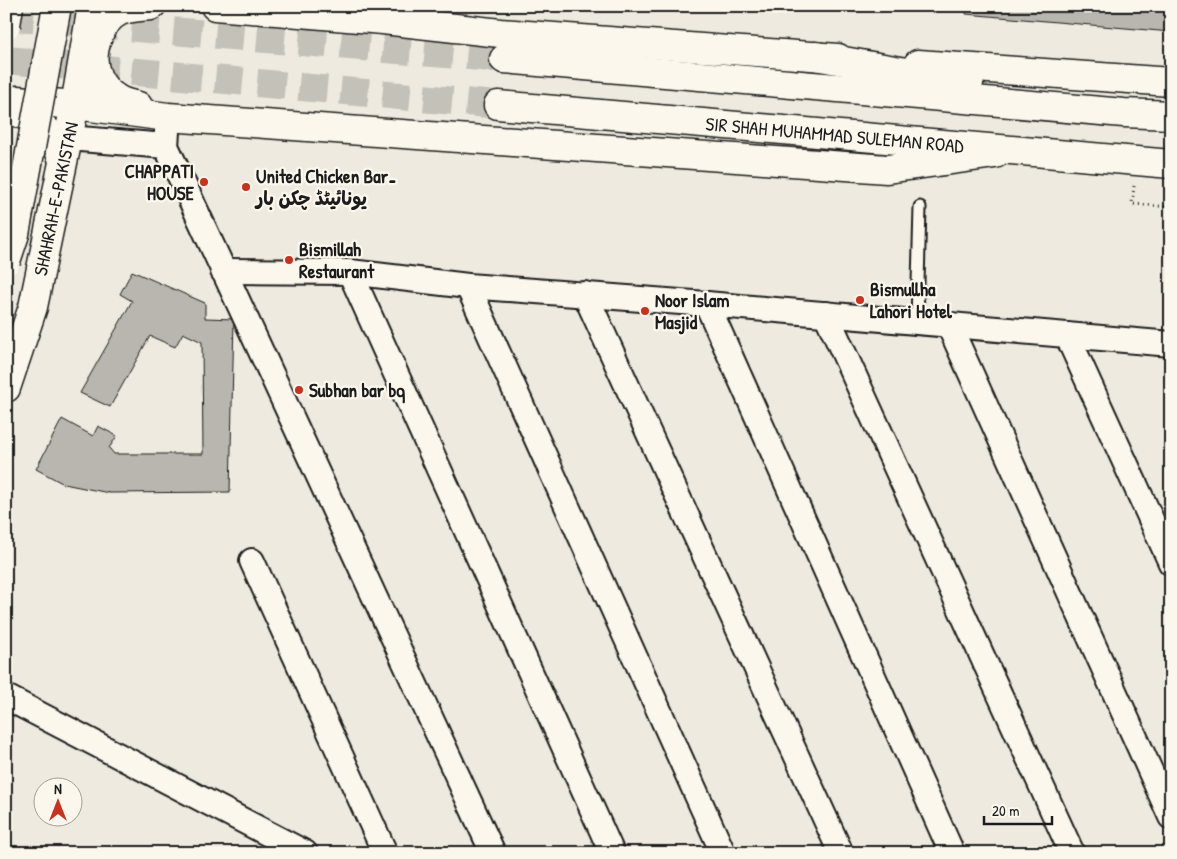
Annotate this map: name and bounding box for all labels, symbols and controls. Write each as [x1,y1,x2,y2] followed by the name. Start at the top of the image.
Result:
[705,110,965,159] street label: SIR SHAH MUHAMMAD SULEMAN ROAD
[27,120,84,278] street label: SHAHRAH-E-PAKISTAN
[125,158,195,206] place label: CHAPPATI HOUSE
[254,163,397,211] place label: United Chicken Bar۔ یونائیٹڈ چکن بار
[198,176,210,188] marker: CHAPPATI HOUSE
[240,181,252,193] marker: United Chicken Bar۔ یونائیٹڈ چکن بار
[299,236,375,284] place label: Bismillah Restaurant
[283,254,295,266] marker: Bismillah Restaurant
[870,276,953,324] place label: Bismullha Lahori Hotel
[655,287,729,335] place label: Noor Islam Masjid
[854,294,866,306] marker: Bismullha Lahori Hotel
[639,305,651,317] marker: Noor Islam Masjid
[309,377,405,404] place label: Subhan bar bq
[293,384,305,396] marker: Subhan bar bq
[32,776,82,826] north arrow
[54,779,62,798] text: N
[984,794,1052,826] scale bar
[992,800,1019,821] text: 20 m

